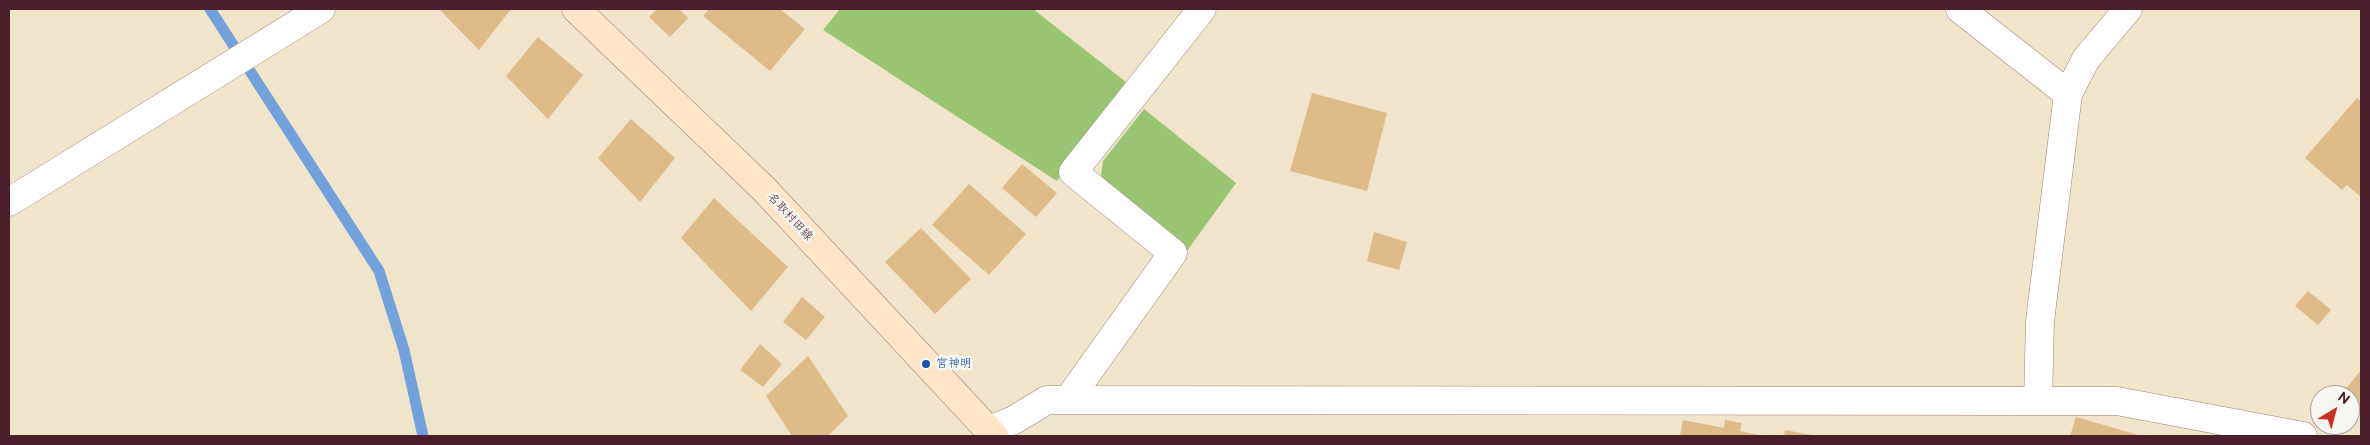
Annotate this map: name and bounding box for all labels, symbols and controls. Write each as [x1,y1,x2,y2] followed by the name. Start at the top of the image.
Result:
[764,190,816,244] street label: 名取村田線
[936,357,972,371] place label: 宮神明
[920,358,932,370] marker: 宮神明
[2310,385,2360,435] north arrow
[2334,388,2353,408] text: N

